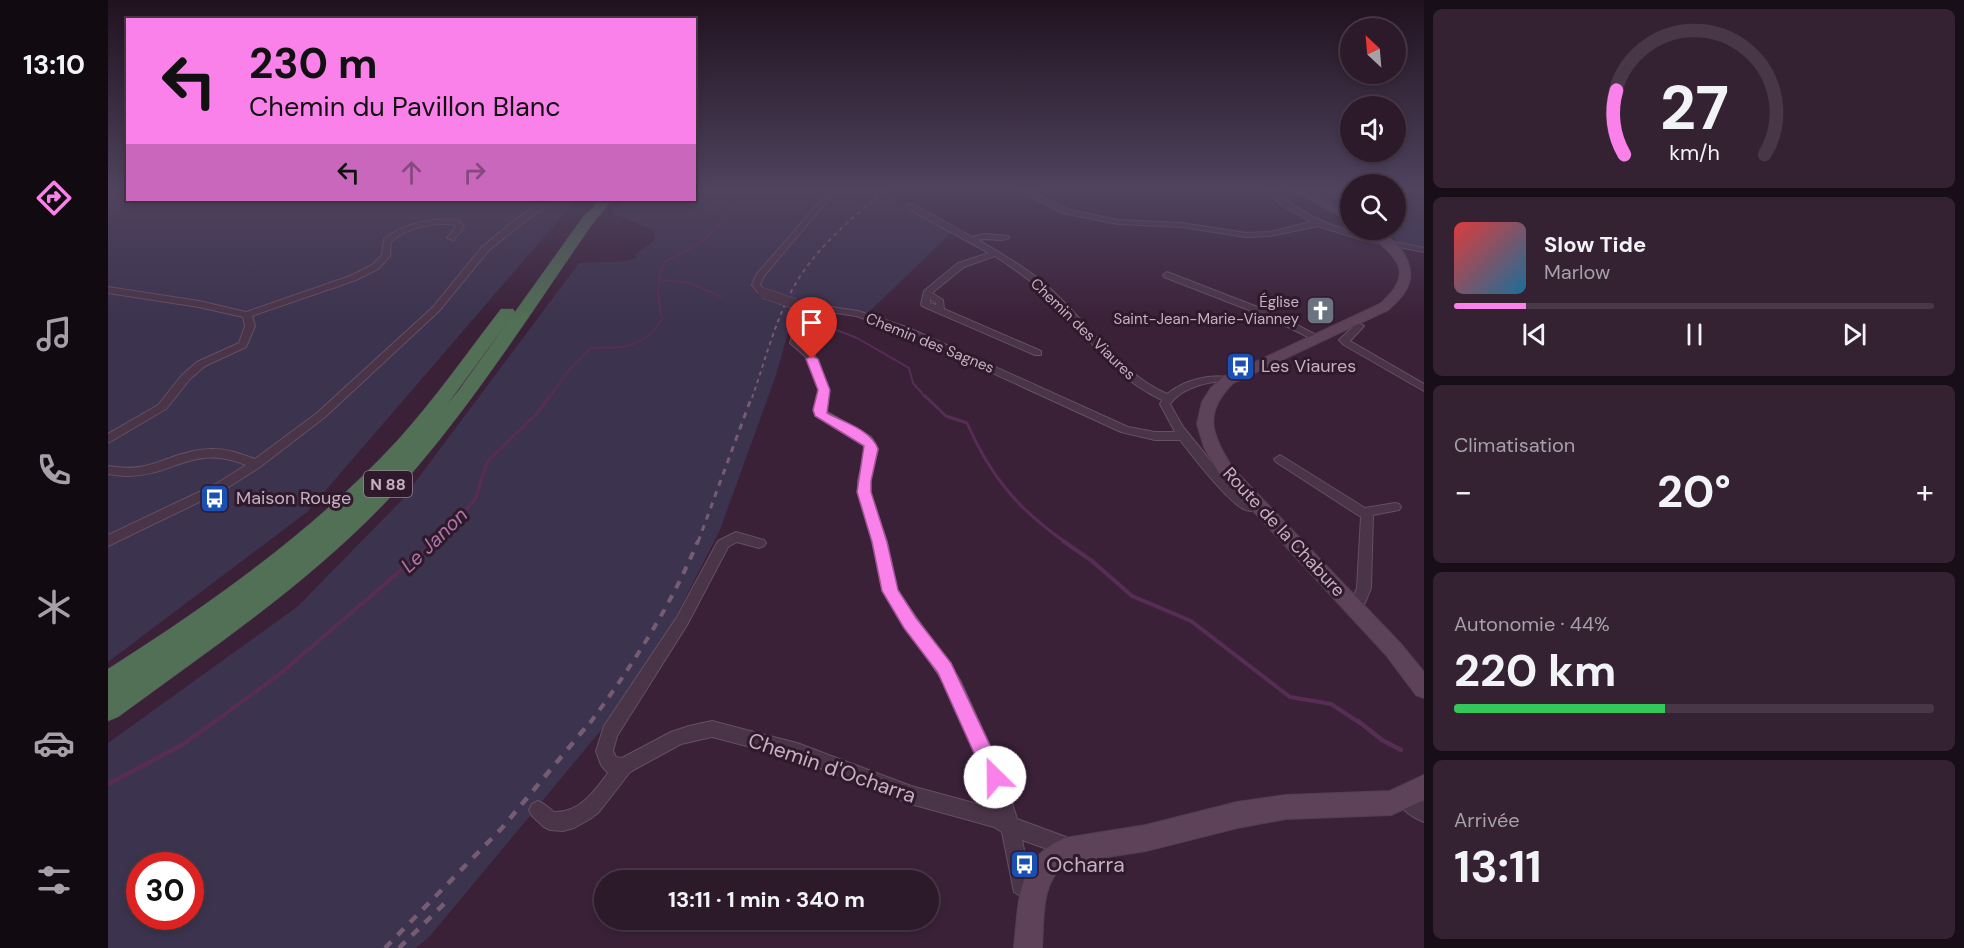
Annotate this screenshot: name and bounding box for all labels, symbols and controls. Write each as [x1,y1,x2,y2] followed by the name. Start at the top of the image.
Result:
[1340,18,1406,84] north arrow
[1340,18,1406,240] map controls
[249,36,378,91] text: 230 m
[150,42,228,120] icon: left
[23,47,85,82] text: 13:10
[1659,68,1729,149] text: 27
[249,89,561,124] text: Chemin du Pavillon Blanc
[1340,96,1406,162] button: sound
[1669,140,1719,168] text: km/h
[332,156,365,189] icon: left
[395,156,428,189] icon: ahead
[458,156,491,189] icon: right
[1340,174,1406,240] button: search
[33,177,75,219] icon: directions
[1544,230,1646,259] text: Slow Tide
[1544,259,1610,285] text: Marlow
[1026,274,1140,384] street label: Chemin des Viaures
[1113,292,1300,329] place label: Église Saint-Jean-Marie-Vianney
[1304,295,1336,327] church icon: Église Saint-Jean-Marie-Vianney
[786,297,837,359] pin
[795,306,828,339] icon: arrive
[863,308,997,378] street label: Chemin des Sagnes
[33,313,75,355] icon: music
[1518,318,1551,351] icon: previous
[1678,318,1711,351] icon: pause
[1838,318,1871,351] icon: next
[1224,350,1256,382] bus stop icon: Les Viaures
[1261,354,1356,378] place label: Les Viaures
[1454,432,1575,458] text: Climatisation
[33,449,75,491] icon: phone
[1218,462,1350,602] street label: Route de la Chabure
[1657,462,1731,521] text: 20°
[1454,470,1472,513] text: −
[1916,470,1934,513] text: +
[364,471,412,497] road number: N 88
[199,482,231,514] bus stop icon: Maison Rouge
[236,486,351,510] place label: Maison Rouge
[395,502,473,578] water label: Le Janon
[33,586,75,628] icon: climate
[1454,611,1610,637] text: Autonomie · 44%
[1454,641,1616,700] text: 220 km
[33,722,75,764] icon: car
[744,726,920,810] street label: Chemin d'Ocharra
[963,745,1027,809] position arrow
[1454,807,1520,833] text: Arrivée
[1454,837,1542,896] text: 13:11
[1009,849,1041,881] bus stop icon: Ocharra
[1046,851,1125,879] place label: Ocharra
[126,852,204,930] speed limit sign: 30
[33,859,75,901] icon: filters
[668,885,865,914] text: 13:11 · 1 min · 340 m

